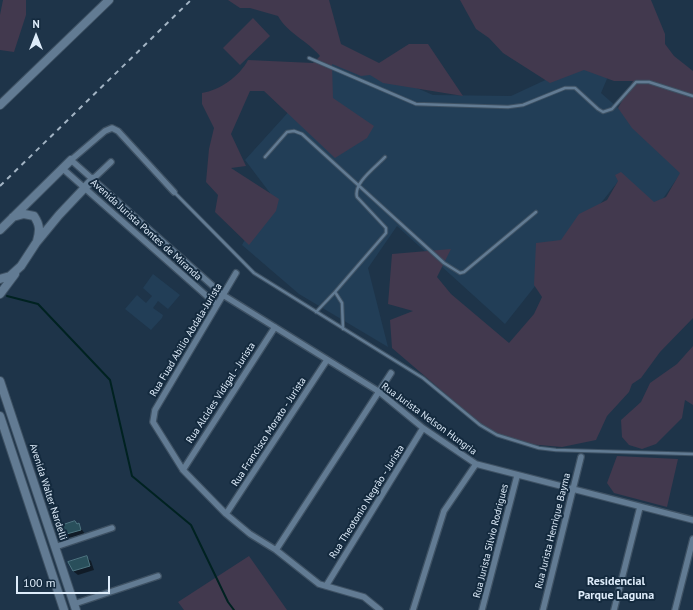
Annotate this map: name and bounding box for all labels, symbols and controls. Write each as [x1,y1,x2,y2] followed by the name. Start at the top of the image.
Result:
[16,16,56,56] north arrow
[32,17,40,31] text: N
[88,177,204,283] street label: Avenida Jurista Pontes de Miranda
[147,281,225,399] street label: Rua Fuad Abilio Abdala-Jurista
[184,340,258,446] street label: Rua Alcides Vidigal - Jurista
[229,375,309,489] street label: Rua Francisco Morato - Jurista
[379,380,479,458] street label: Rua Jurista Nelson Hungria
[27,442,69,542] street label: Avenida Walter Nardelli
[327,443,407,561] street label: Rua Theotonio Negrão - Jurista
[533,472,573,590] street label: Rua Jurista Henrique Bayma
[471,483,511,599] street label: Rua Jurista Silvio Rodrigues
[18,568,112,594] scale bar
[23,575,56,590] text: 100 m
[578,575,654,603] district label: Residencial Parque Laguna

